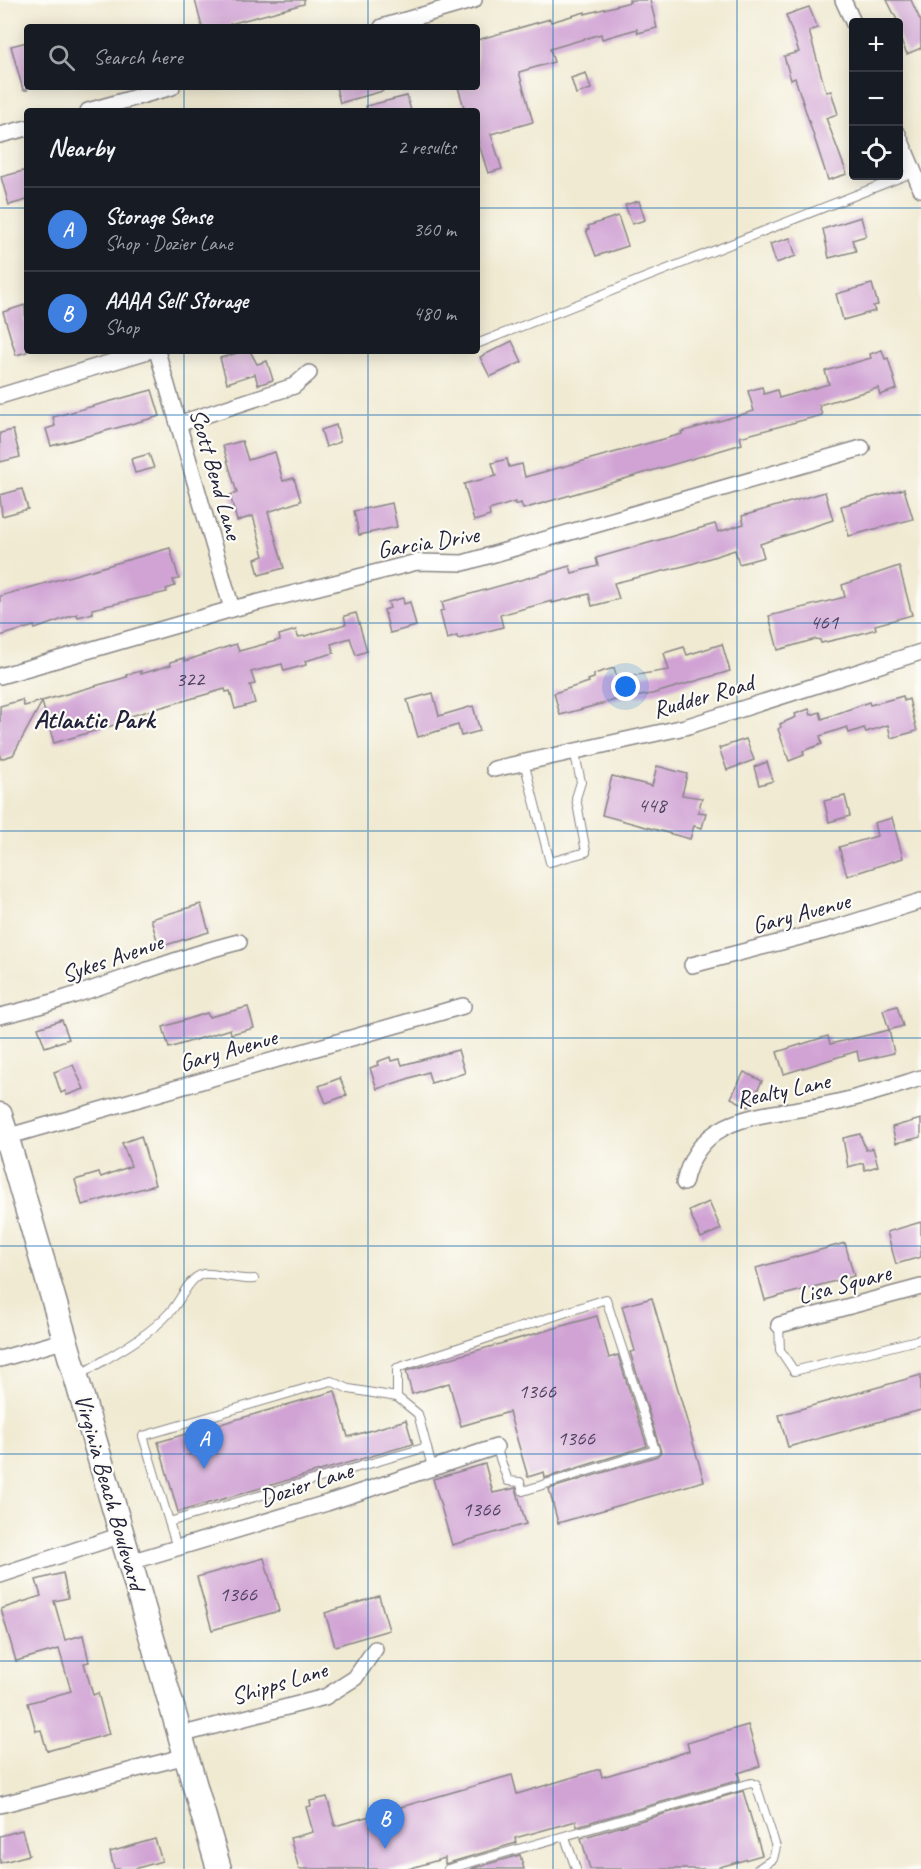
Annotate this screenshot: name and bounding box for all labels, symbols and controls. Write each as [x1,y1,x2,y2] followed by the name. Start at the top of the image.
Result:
[849,18,903,180] map controls
[849,18,903,72] button: +
[24,24,480,90] search box
[45,41,78,74] icon: search
[93,43,183,71] text: Search here
[849,72,903,126] button: −
[849,126,903,180] button: locate
[48,131,113,164] text: Nearby
[397,135,456,160] text: 2 results
[105,203,212,231] text: Storage Sense
[62,217,73,242] text: A
[413,217,456,242] text: 360 m
[105,231,233,256] text: Shop · Dozier Lane
[105,287,248,315] text: AAAA Self Storage
[62,301,73,326] text: B
[413,301,456,326] text: 480 m
[105,315,139,340] text: Shop
[183,405,250,545] street label: Scott Bend Lane
[375,519,483,565] street label: Garcia Drive
[810,609,840,635] house number: 461
[176,666,206,692] house number: 322
[649,666,760,725] street label: Rudder Road
[611,672,640,701] your location
[34,703,157,736] district label: Atlantic Park
[638,792,669,818] house number: 448
[749,885,855,940] street label: Gary Avenue
[57,926,169,989] street label: Sykes Avenue
[176,1021,282,1078] street label: Gary Avenue
[734,1065,835,1115] street label: Realty Lane
[794,1257,896,1311] street label: Lisa Square
[518,1378,556,1404] house number: 1366
[68,1390,153,1597] street label: Virginia Beach Boulevard
[184,1420,224,1469] pin: A
[557,1425,595,1451] house number: 1366
[256,1454,358,1513] street label: Dozier Lane
[462,1496,500,1522] house number: 1366
[219,1581,257,1607] house number: 1366
[228,1654,333,1712] street label: Shipps Lane
[366,1800,404,1849] pin: B

